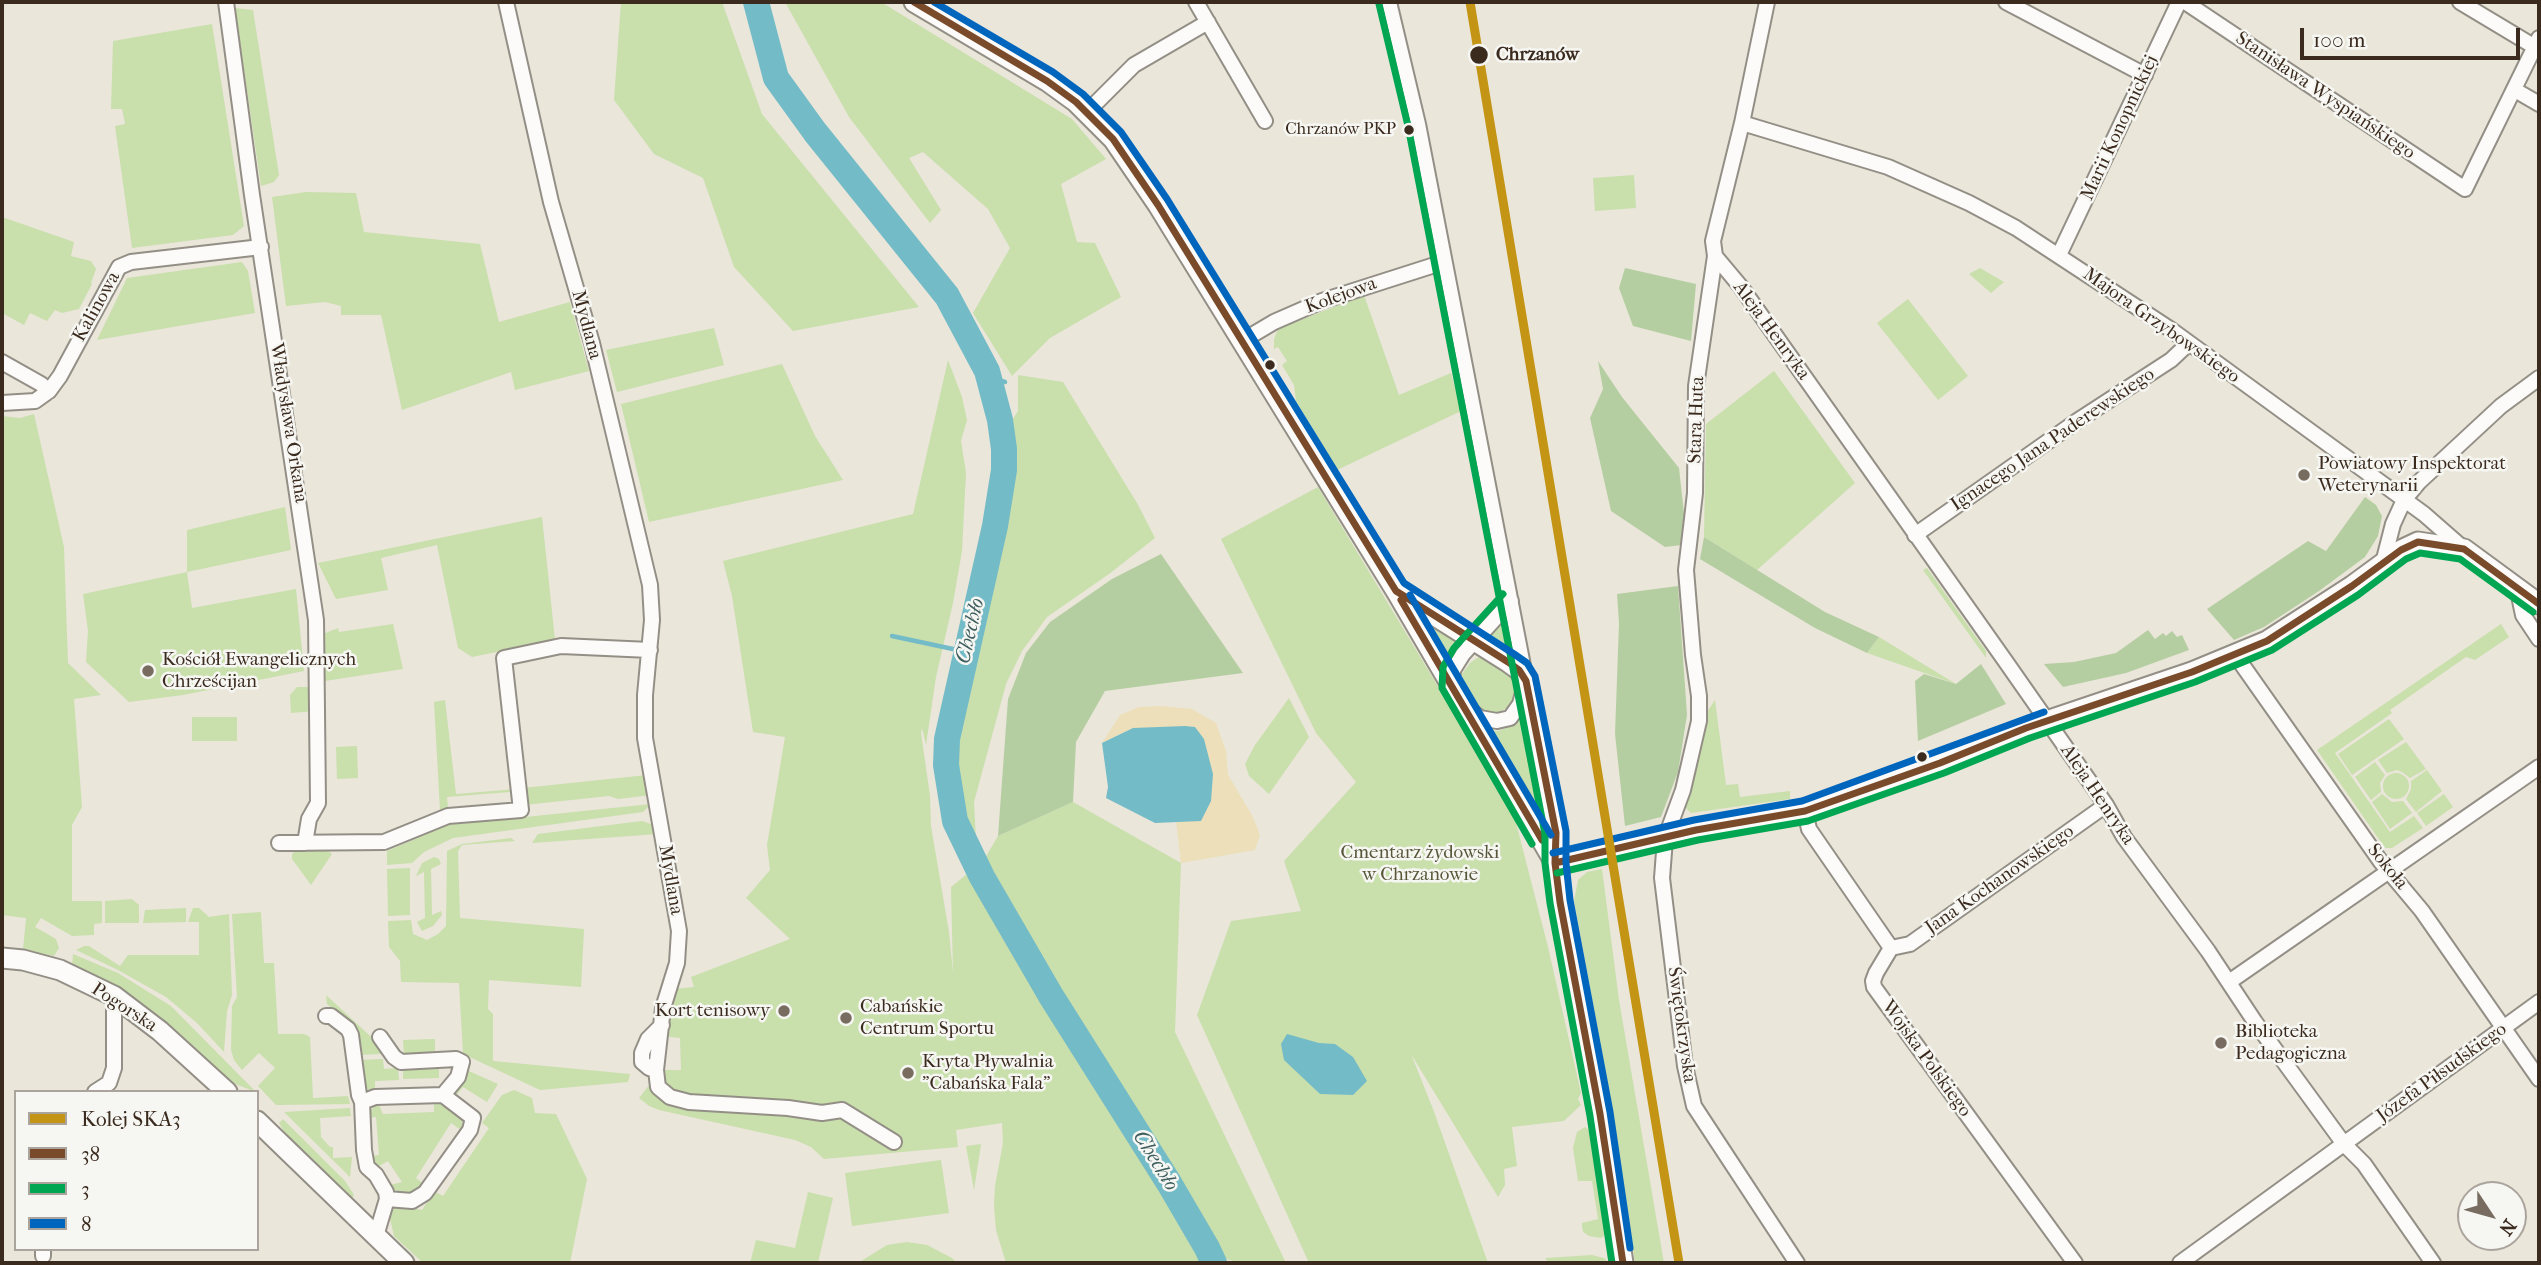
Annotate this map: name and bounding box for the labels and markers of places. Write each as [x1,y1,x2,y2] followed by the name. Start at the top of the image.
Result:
[1468,44,1490,66] marker: Chrzanów
[1496,44,1579,66] place label: Chrzanów
[1285,120,1396,140] place label: Chrzanów PKP
[1402,123,1416,137] marker: Chrzanów PKP
[1263,358,1277,372] unlabelled marker
[2318,453,2506,497] place label: Powiatowy Inspektorat Weterynarii
[2296,467,2312,483] marker: Powiatowy Inspektorat Weterynarii
[162,649,356,693] place label: Kościół Ewangelicznych Chrześcijan
[140,663,156,679] marker: Kościół Ewangelicznych Chrześcijan
[1915,750,1929,764] unlabelled marker
[860,996,994,1040] place label: Cabańskie Centrum Sportu
[655,1000,770,1022] place label: Kort tenisowy
[776,1003,792,1019] marker: Kort tenisowy
[838,1010,854,1026] marker: Cabańskie Centrum Sportu
[2235,1021,2347,1065] place label: Biblioteka Pedagogiczna
[2213,1035,2229,1051] marker: Biblioteka Pedagogiczna
[922,1051,1054,1095] place label: Kryta Pływalnia "Cabańska Fala"
[900,1065,916,1081] marker: Kryta Pływalnia "Cabańska Fala"

